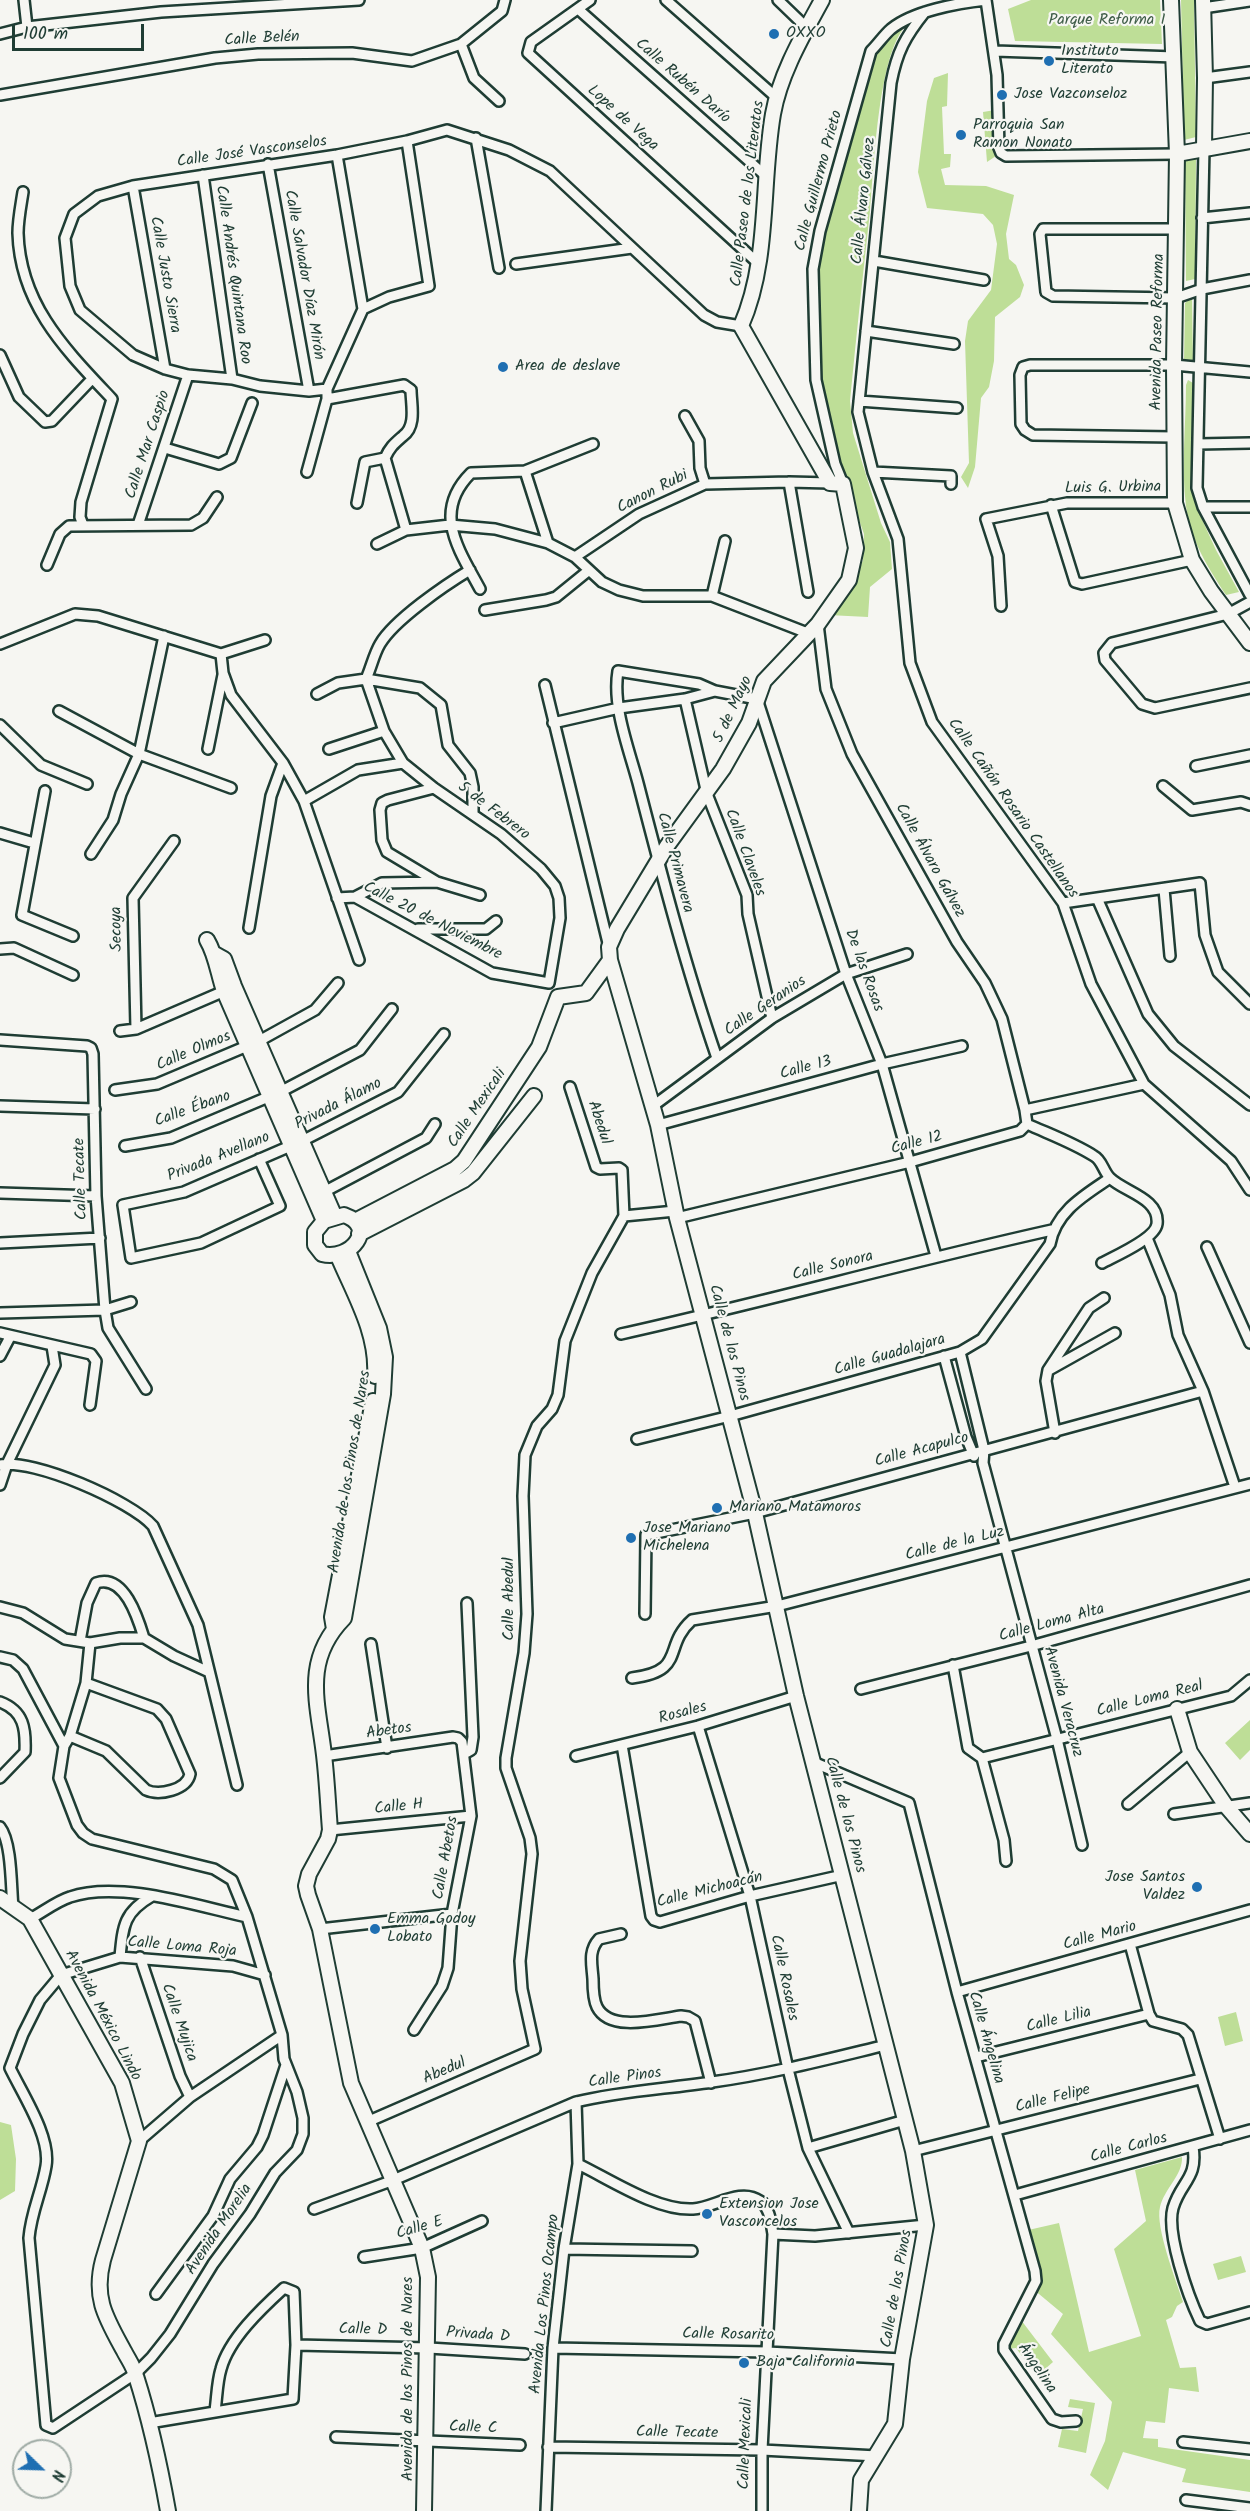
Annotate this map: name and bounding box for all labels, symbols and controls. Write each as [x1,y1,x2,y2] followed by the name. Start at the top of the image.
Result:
[1048,11,1166,31] park label: Parque Reforma I
[15,12,147,50] scale bar
[23,20,68,49] text: 100 m
[786,24,826,44] place label: OXXO
[767,27,781,41] marker: OXXO
[224,28,300,52] street label: Calle Belén
[630,35,734,129] street label: Calle Rubén Darío
[1061,42,1119,80] place label: Instituto Literato
[1042,54,1056,68] marker: Instituto Literato
[582,82,662,156] street label: Lope de Vega
[1014,85,1127,105] place label: Jose Vazconseloz
[995,88,1009,102] marker: Jose Vazconseloz
[728,100,770,288] street label: Calle Paseo de los Literatos
[792,108,848,254] street label: Calle Guillermo Prieto
[973,116,1072,154] place label: Parroquia San Ramon Nonato
[954,128,968,142] marker: Parroquia San Ramon Nonato
[176,133,328,173] street label: Calle José Vasconselos
[849,137,881,265] street label: Calle Álvaro Gálvez
[210,184,254,366] street label: Calle Andrés Quintana Roo
[279,189,327,361] street label: Calle Salvador Díaz Mirón
[144,215,184,335] street label: Calle Justo Sierra
[1148,253,1170,411] street label: Avenida Paseo Reforma
[515,357,620,377] place label: Area de deslave
[496,360,510,374] marker: Area de deslave
[122,388,176,502] street label: Calle Mar Caspio
[614,467,692,519] street label: Canon Rubi
[1065,479,1161,499] street label: Luis G. Urbina
[710,674,758,746] street label: 5 de Mayo
[942,715,1082,903] street label: Calle Cañón Rosario Castellanos
[453,779,533,845] street label: 5 de Febrero
[890,801,968,921] street label: Calle Álvaro Gálvez
[719,807,769,899] street label: Calle Claveles
[651,811,697,915] street label: Calle Primavera
[359,879,505,965] street label: Calle 20 de Noviembre
[108,906,128,952] street label: Secoya
[839,927,887,1015] street label: De las Rosas
[721,973,811,1041] street label: Calle Geranios
[154,1028,234,1076] street label: Calle Olmos
[778,1053,834,1085] street label: Calle 13
[444,1066,512,1152] street label: Calle Mexicali
[292,1075,386,1135] street label: Privada Álamo
[152,1087,234,1133] street label: Calle Ébano
[582,1099,614,1147] street label: Abedul
[889,1128,945,1160] street label: Calle 12
[165,1129,273,1187] street label: Privada Avellano
[71,1138,93,1220] street label: Calle Tecate
[790,1248,876,1286] street label: Calle Sonora
[703,1283,753,1403] street label: Calle de los Pinos
[832,1331,948,1381] street label: Calle Guadalajara
[326,1369,376,1575] street label: Avenida de los Pinos de Nares
[873,1429,971,1473] street label: Calle Acapulco
[729,1498,861,1518] place label: Mariano Matamoros
[710,1501,724,1515] marker: Mariano Matamoros
[643,1519,731,1557] place label: Jose Mariano Michelena
[903,1523,1007,1567] street label: Calle de la Luz
[624,1531,638,1545] marker: Jose Mariano Michelena
[500,1557,520,1641] street label: Calle Abedul
[997,1601,1107,1647] street label: Calle Loma Alta
[1038,1645,1086,1759] street label: Avenida Veracruz
[1095,1677,1205,1723] street label: Calle Loma Real
[657,1698,709,1730] street label: Rosales
[365,1719,413,1745] street label: Abetos
[819,1755,869,1875] street label: Calle de los Pinos
[373,1796,425,1820] street label: Calle H
[430,1815,464,1901] street label: Calle Abetos
[1105,1868,1185,1906] place label: Jose Santos Valdez
[655,1869,765,1913] street label: Calle Michoacán
[1190,1880,1204,1894] marker: Jose Santos Valdez
[387,1910,476,1948] place label: Emma Godoy Lobato
[1061,1918,1139,1956] street label: Calle Mario
[368,1922,382,1936] marker: Emma Godoy Lobato
[765,1933,801,2023] street label: Calle Rosales
[127,1934,237,1962] street label: Calle Loma Roja
[59,1947,145,2085] street label: Avenida México Lindo
[156,1981,200,2065] street label: Calle Mujica
[963,1990,1007,2086] street label: Calle Ángelina
[1025,2004,1093,2038] street label: Calle Lilia
[421,2054,469,2090] street label: Abedul
[587,2064,663,2094] street label: Calle Pinos
[1013,2081,1093,2119] street label: Calle Felipe
[1088,2130,1170,2168] street label: Calle Carlos
[183,2181,257,2279] street label: Avenida Morelia
[719,2195,819,2233] place label: Extension Jose Vasconcelos
[700,2207,714,2221] marker: Extension Jose Vasconcelos
[394,2213,446,2245] street label: Calle E
[527,2213,565,2395] street label: Avenida Los Pinos Ocampo
[878,2228,918,2350] street label: Calle de los Pinos
[399,2277,419,2481] street label: Avenida de los Pinos de Nares
[338,2321,388,2341] street label: Calle D
[445,2324,511,2348] street label: Privada D
[682,2326,774,2346] street label: Calle Rosarito
[1012,2340,1060,2398] street label: Ángelina
[756,2353,855,2373] place label: Baja California
[737,2356,751,2370] marker: Baja California
[736,2398,758,2490] street label: Calle Mexicali
[449,2419,497,2439] street label: Calle C
[636,2424,718,2444] street label: Calle Tecate
[12,2439,72,2499] north arrow
[44,2466,71,2485] text: N

